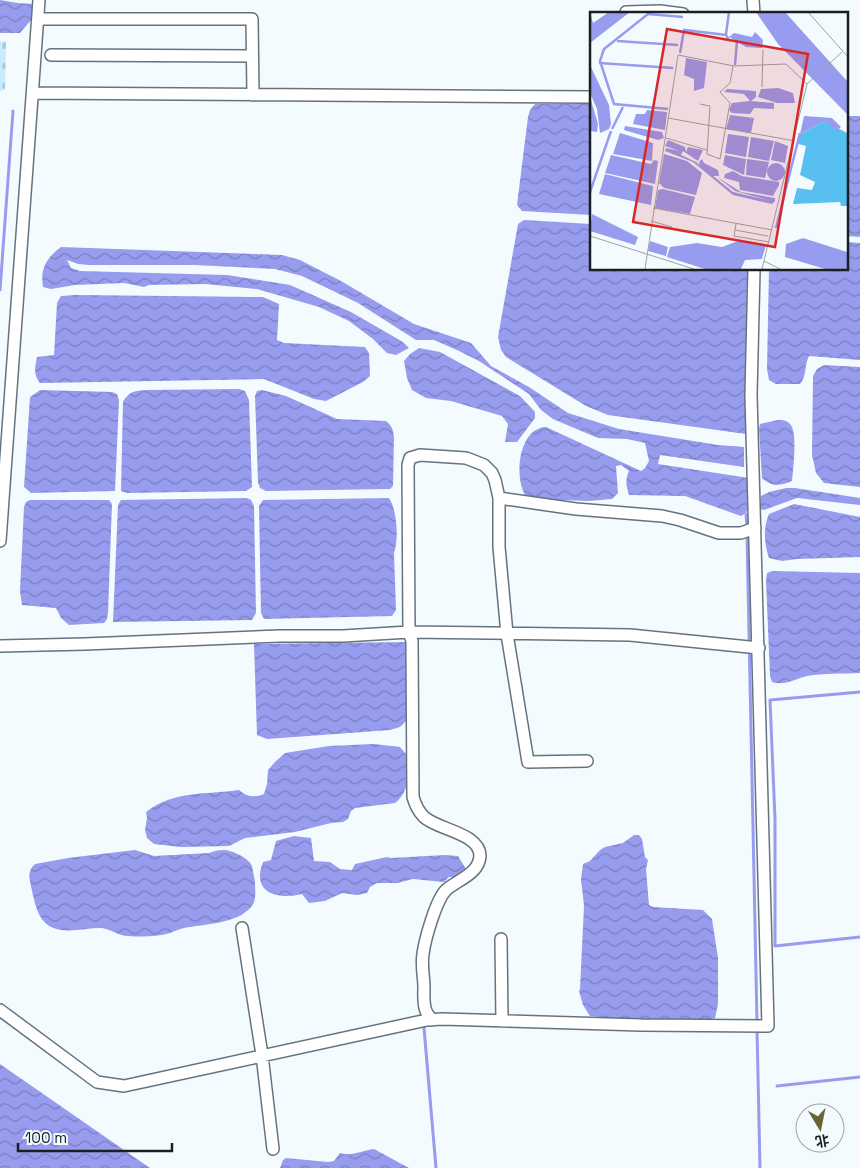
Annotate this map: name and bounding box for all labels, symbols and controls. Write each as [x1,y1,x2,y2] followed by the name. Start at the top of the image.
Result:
[590,12,848,270] inset map
[795,1103,845,1153] north arrow
[18,1120,171,1152] scale bar
[25,1128,67,1147] text: 100 m
[814,1131,831,1151] text: 北

